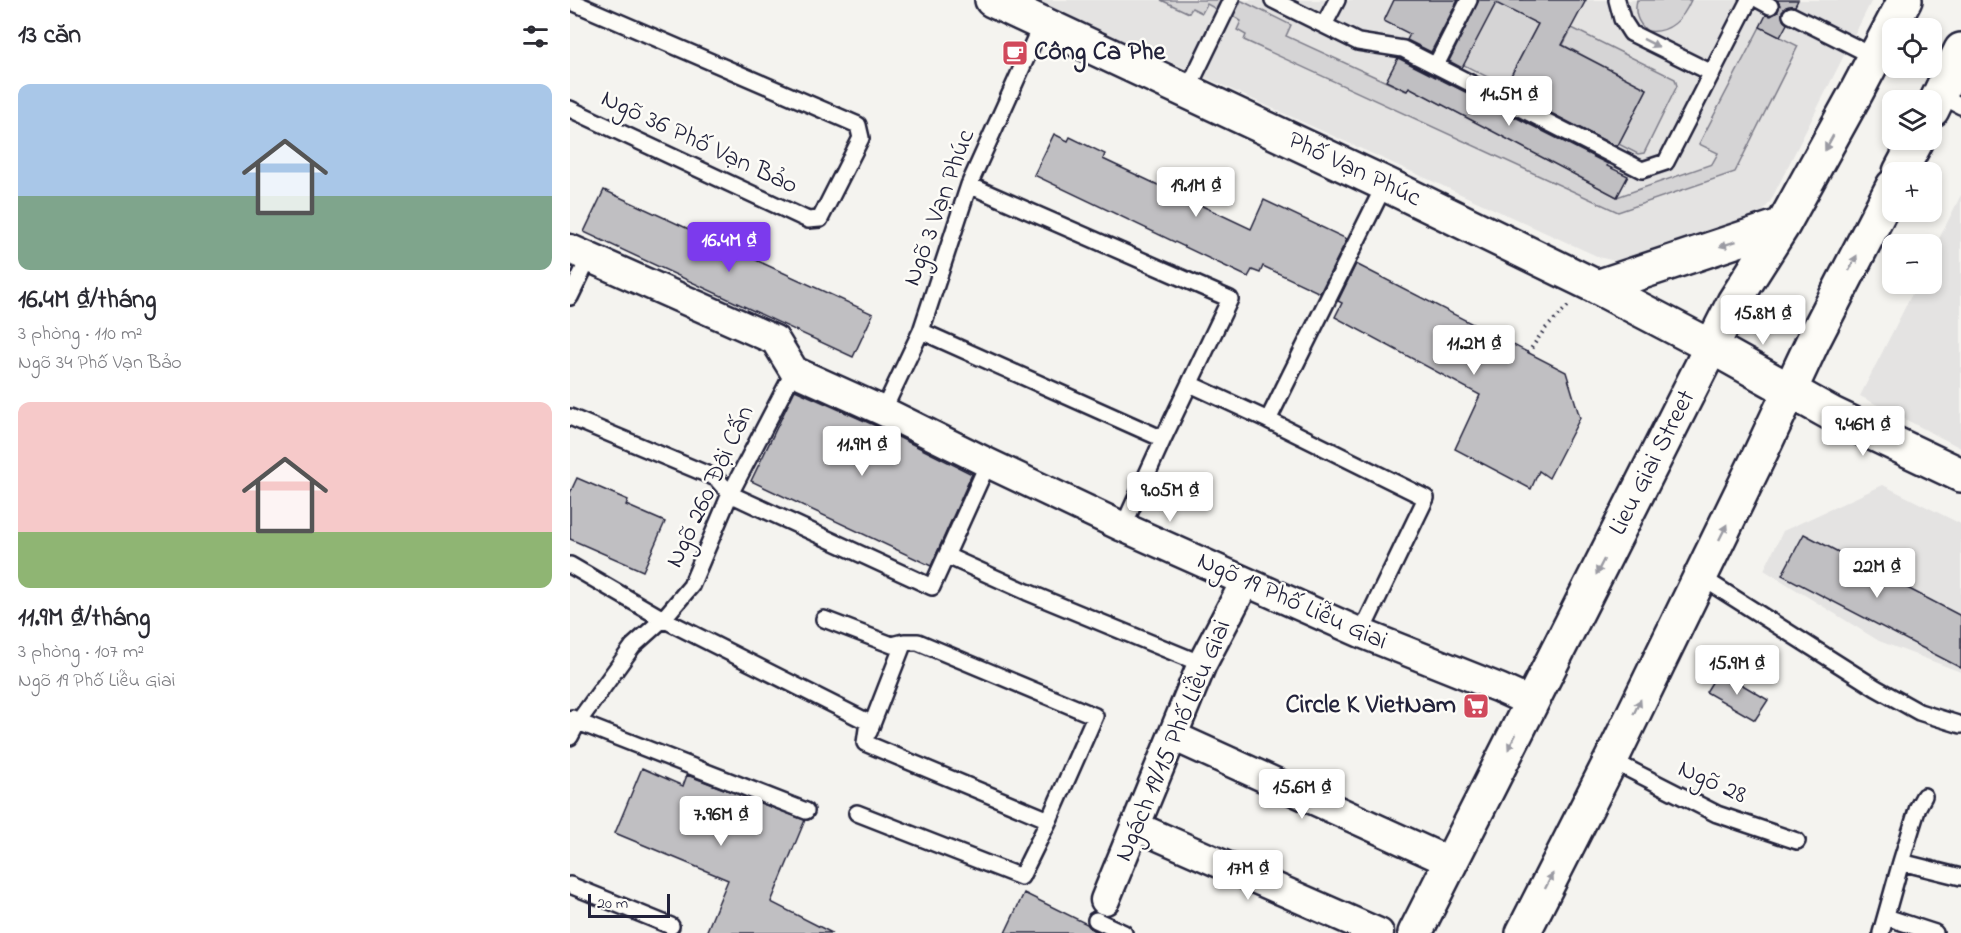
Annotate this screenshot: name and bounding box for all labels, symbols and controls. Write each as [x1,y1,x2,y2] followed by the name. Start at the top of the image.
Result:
[18,17,81,55] text: 13 căn
[1882,18,1942,294] map controls
[1882,18,1942,78] button: locate
[519,20,552,53] icon: filters
[1034,34,1166,73] place label: Công Ca Phe
[1000,38,1030,68] cafe icon: Công Ca Phe
[1642,38,1659,48] one-way arrow
[1454,76,1564,127] pin: 14.5M ₫
[594,81,804,205] street label: Ngõ 36 Phố Vạn Bảo
[1480,81,1538,110] text: 14.5M ₫
[1882,90,1942,150] button: layers
[1281,122,1428,218] street label: Phố Vạn Phúc
[231,123,339,231] icon: home
[894,124,986,292] street label: Ngõ 3 Vạn Phúc
[1824,134,1834,151] one-way arrow
[1882,162,1942,222] button: +
[1141,167,1251,218] pin: 19.1M ₫
[1171,172,1221,201] text: 19.1M ₫
[674,222,784,273] pin: 16.4M ₫
[701,227,757,256] text: 16.4M ₫
[1882,234,1942,294] button: −
[1719,239,1737,249] one-way arrow
[1848,254,1858,271] one-way arrow
[18,282,156,320] text: 16.4M ₫/tháng
[1708,295,1818,346] pin: 15.8M ₫
[1734,300,1792,329] text: 15.8M ₫
[18,320,142,349] text: 3 phòng · 110 m²
[1419,325,1529,376] pin: 11.2M ₫
[1447,330,1501,359] text: 11.2M ₫
[18,349,182,378] text: Ngõ 34 Phố Vạn Bảo
[1600,383,1706,542] street label: Lieu Giai Street
[657,399,765,575] street label: Ngõ 260 Đội Cấn
[1808,406,1918,457] pin: 9.46M ₫
[1836,411,1890,440] text: 9.46M ₫
[807,426,917,477] pin: 11.9M ₫
[837,431,887,460] text: 11.9M ₫
[231,441,339,549] icon: home
[1115,472,1225,523] pin: 9.05M ₫
[1141,477,1199,506] text: 9.05M ₫
[1718,523,1727,540] one-way arrow
[1191,543,1393,661] street label: Ngõ 19 Phố Liễu Giai
[1835,548,1919,599] pin: 22M ₫
[1853,553,1901,582] text: 22M ₫
[1596,559,1605,576] one-way arrow
[18,600,150,638] text: 11.9M ₫/tháng
[1106,614,1242,868] street label: Ngách 19/15 Phố Liễu Giai
[18,638,144,667] text: 3 phòng · 107 m²
[1682,645,1792,696] pin: 15.9M ₫
[1709,650,1765,679] text: 15.9M ₫
[18,667,175,696] text: Ngõ 19 Phố Liễu Giai
[1285,687,1456,725] place label: Circle K VietNam
[1461,691,1491,721] supermarket icon: Circle K VietNam
[1633,698,1642,715] one-way arrow
[1508,733,1517,750] one-way arrow
[1671,751,1753,815] street label: Ngõ 28
[1247,769,1357,820] pin: 15.6M ₫
[1273,774,1331,803] text: 15.6M ₫
[666,796,776,847] pin: 7.96M ₫
[694,801,748,830] text: 7.96M ₫
[1206,850,1290,901] pin: 17M ₫
[1227,855,1269,884] text: 17M ₫
[1544,872,1554,890] one-way arrow
[588,891,670,918] scale bar
[597,892,628,916] text: 20 m

